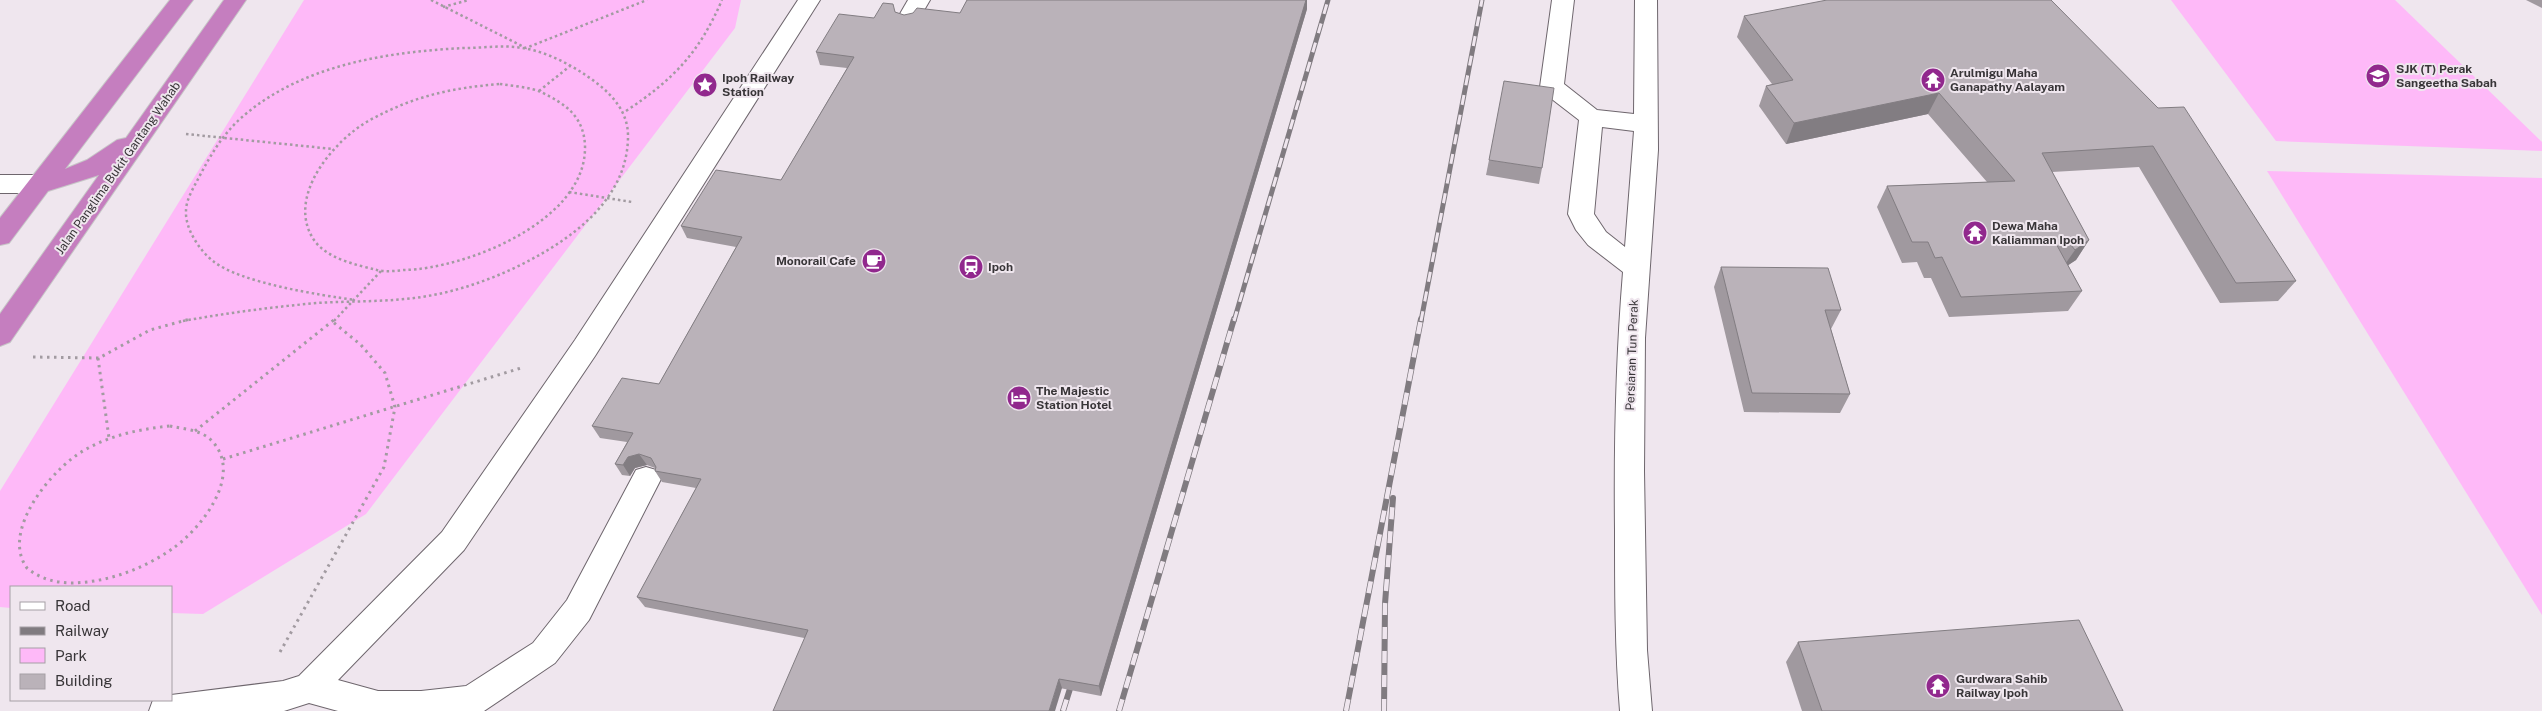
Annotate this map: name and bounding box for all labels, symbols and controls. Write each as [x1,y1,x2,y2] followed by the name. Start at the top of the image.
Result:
[2396,62,2497,90] place label: SJK (T) Perak Sangeetha Sabah
[2365,63,2391,89] school or university icon: SJK (T) Perak Sangeetha Sabah
[1950,66,2065,94] place label: Arulmigu Maha Ganapathy Aalayam
[1920,67,1946,93] temple icon: Arulmigu Maha Ganapathy Aalayam
[722,71,794,99] place label: Ipoh Railway Station
[692,72,718,98] place icon: Ipoh Railway Station
[53,79,183,257] street label: Jalan Panglima Bukit Gantang Wahab
[1992,219,2084,247] place label: Dewa Maha Kaliamman Ipoh
[1962,220,1988,246] temple icon: Dewa Maha Kaliamman Ipoh
[861,248,887,274] cafe icon: Monorail Cafe
[776,254,856,268] place label: Monorail Cafe
[958,254,984,280] station icon: Ipoh
[988,260,1013,274] place label: Ipoh
[1623,299,1641,411] street label: Persiaran Tun Perak
[1036,384,1112,412] place label: The Majestic Station Hotel
[1006,385,1032,411] hotel icon: The Majestic Station Hotel
[10,586,172,701] legend
[55,597,91,614] text: Road
[55,622,109,639] text: Railway
[55,647,87,664] text: Park
[55,672,113,689] text: Building
[1956,672,2048,700] place label: Gurdwara Sahib Railway Ipoh
[1925,673,1951,699] temple icon: Gurdwara Sahib Railway Ipoh

